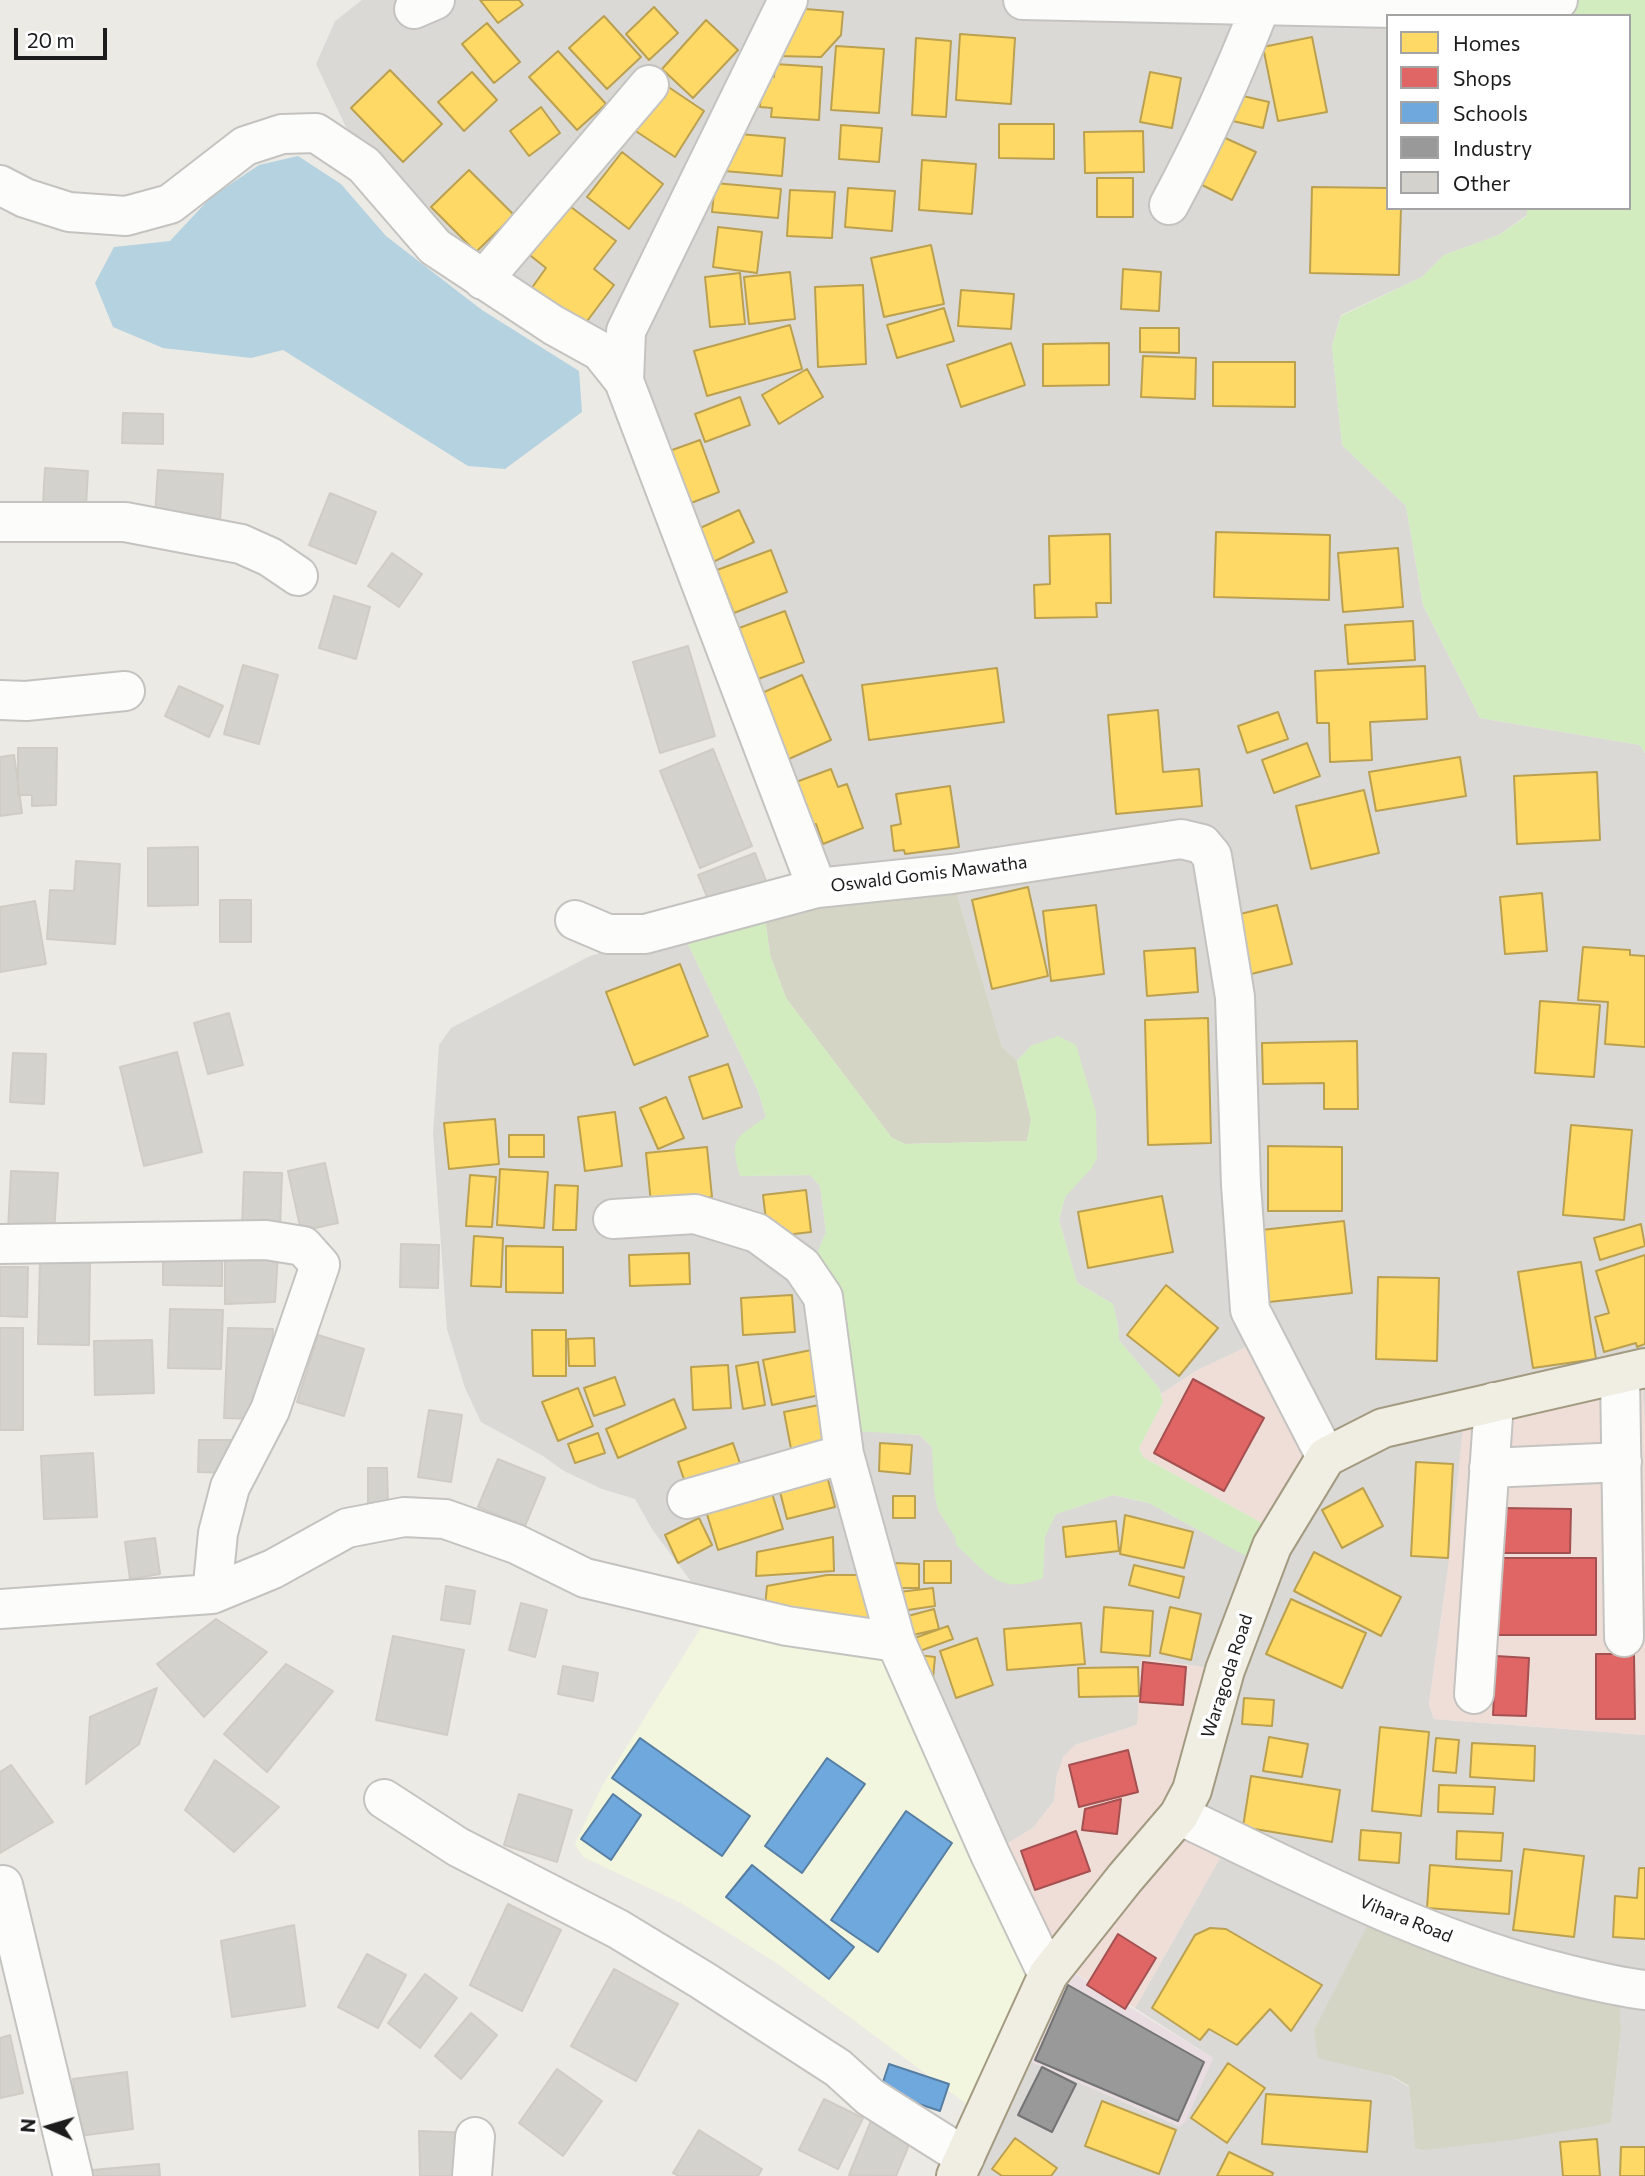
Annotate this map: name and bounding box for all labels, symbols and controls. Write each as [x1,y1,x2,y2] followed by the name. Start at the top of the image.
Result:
[18,14,110,58] scale bar
[1386,14,1631,210] legend
[27,27,75,52] text: 20 m
[1453,30,1520,55] text: Homes
[1453,65,1512,90] text: Shops
[1453,100,1528,125] text: Schools
[1453,135,1532,160] text: Industry
[1453,170,1510,195] text: Other
[830,851,1028,897] street label: Oswald Gomis Mawatha
[1197,1611,1257,1741] street label: Waragoda Road
[1356,1891,1456,1947] street label: Vihara Road
[14,2092,84,2162] north arrow
[16,2118,40,2133] text: N

